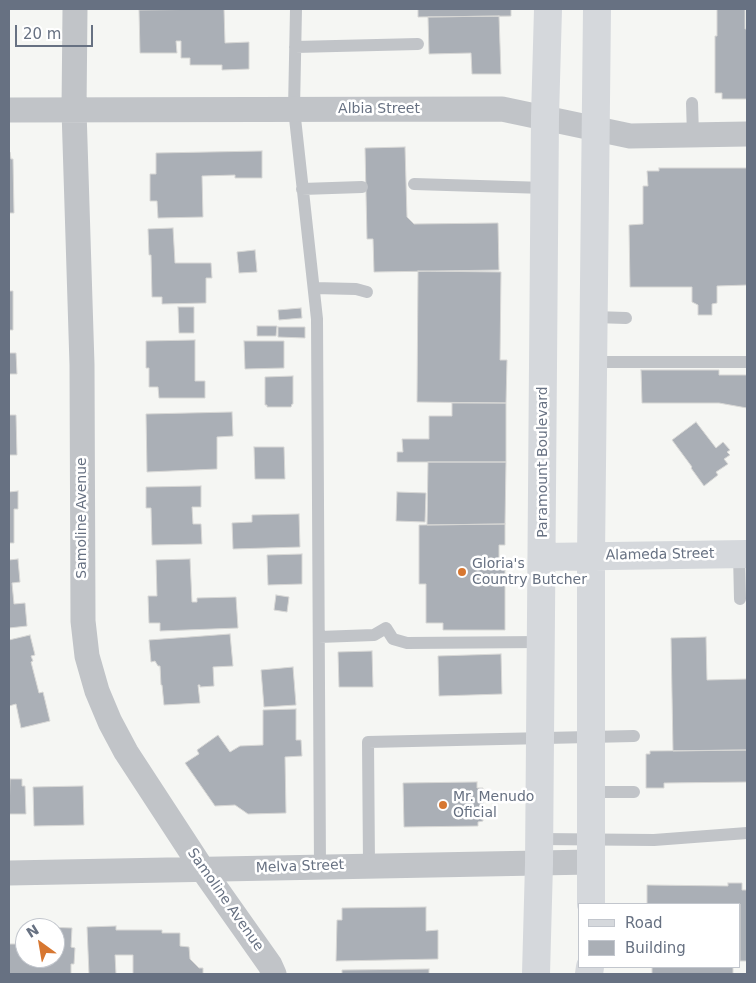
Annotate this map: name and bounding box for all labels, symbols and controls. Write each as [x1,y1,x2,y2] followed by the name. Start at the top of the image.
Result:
[18,15,95,47] scale bar
[23,25,61,43] text: 20 m
[338,101,420,117] street label: Albia Street
[535,386,551,538] street label: Paramount Boulevard
[74,457,90,579] street label: Samoline Avenue
[605,546,715,564] street label: Alameda Street
[472,556,587,588] place label: Gloria's Country Butcher
[456,566,468,578] marker: Gloria's Country Butcher
[453,789,534,822] place label: Mr. Menudo Oficial
[437,799,449,811] marker: Mr. Menudo Oficial
[183,845,267,955] street label: Samoline Avenue
[256,857,344,877] street label: Melva Street
[578,903,741,968] legend
[625,914,663,932] text: Road
[15,918,65,968] north arrow
[23,921,42,941] text: N
[625,939,686,957] text: Building

